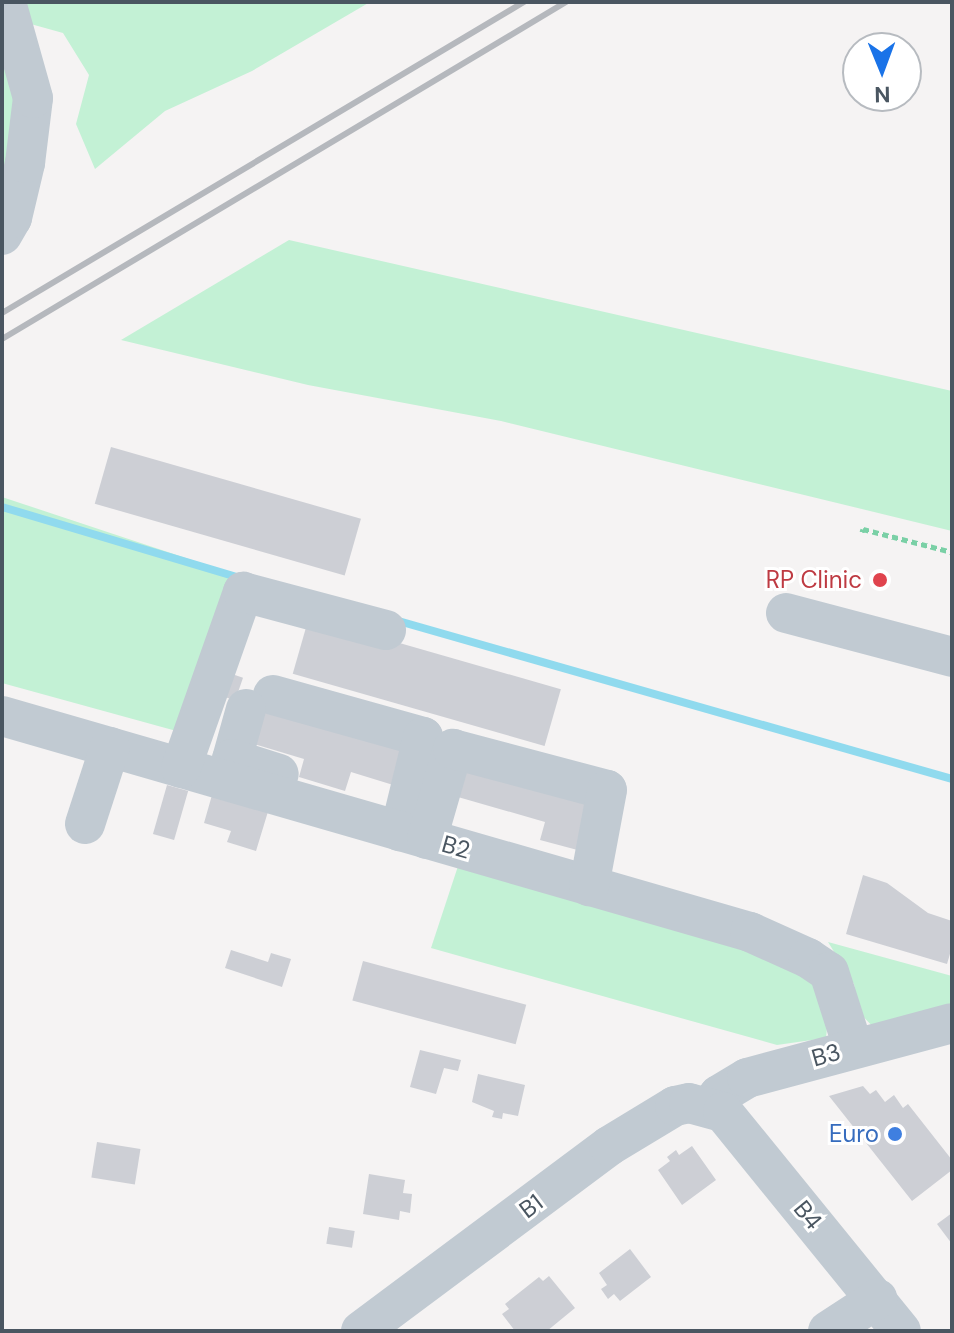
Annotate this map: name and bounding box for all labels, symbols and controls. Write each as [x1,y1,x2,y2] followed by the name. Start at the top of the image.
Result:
[842,32,922,112] north arrow
[874,80,891,109] text: N
[766,566,862,594] place label: RP Clinic
[869,569,891,591] marker: RP Clinic
[438,829,474,865] street label: B2
[808,1037,844,1073] street label: B3
[829,1120,879,1148] place label: Euro
[886,1125,904,1143] marker: Euro
[514,1188,548,1224] street label: B1
[788,1195,828,1235] street label: B4

